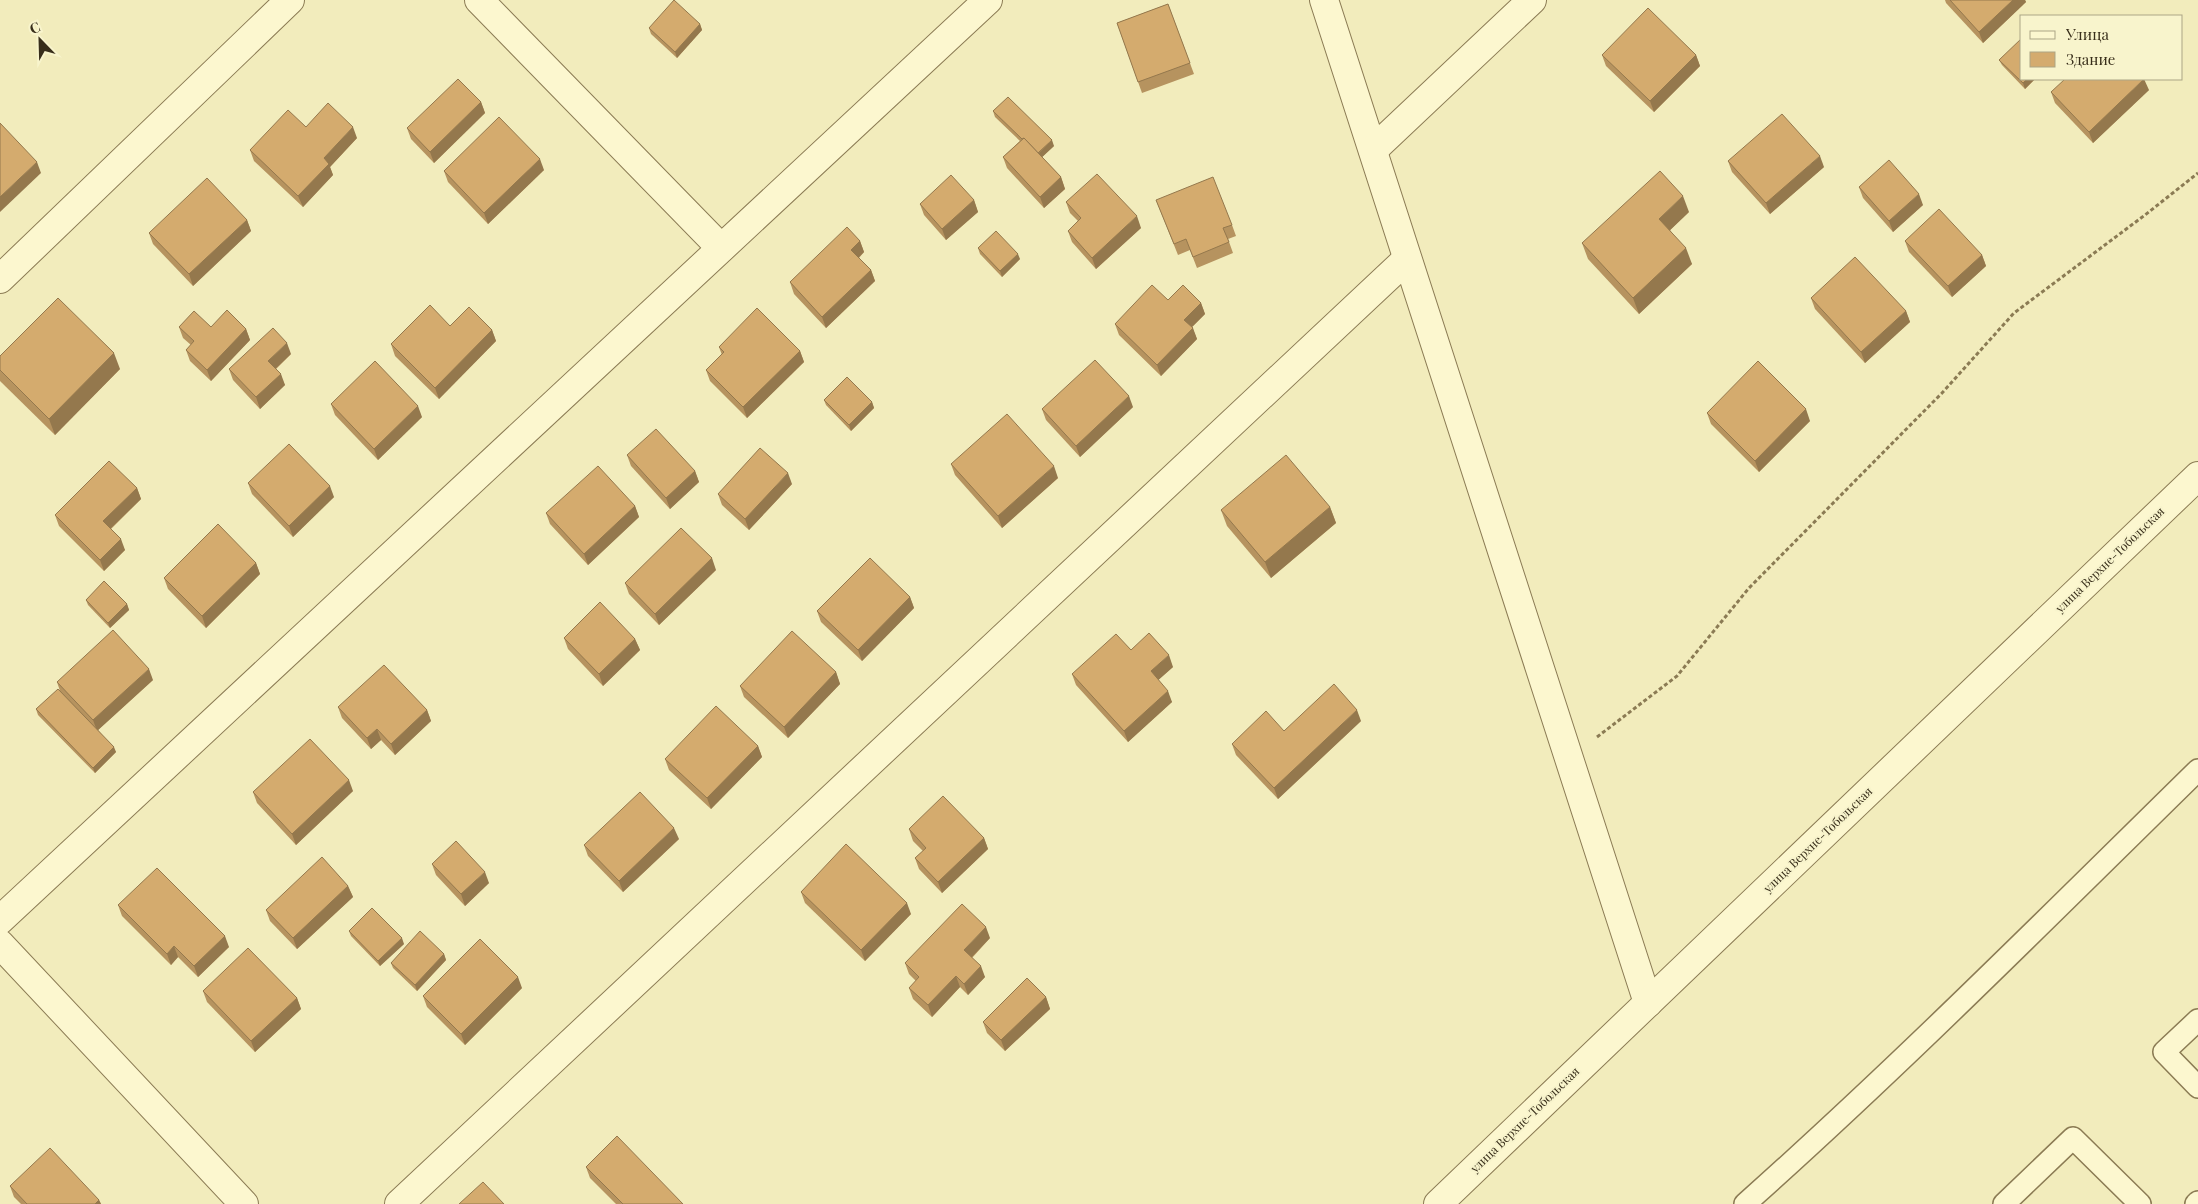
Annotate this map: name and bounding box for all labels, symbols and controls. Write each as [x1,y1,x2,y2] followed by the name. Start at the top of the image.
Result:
[15,15,65,65] north arrow
[2020,15,2183,80] legend
[26,17,43,38] text: С
[2065,24,2109,44] text: Улица
[2066,49,2115,69] text: Здание
[2051,503,2168,616] street label: улица Верхне-Тобольская
[1759,783,1876,896] street label: улица Верхне-Тобольская
[1466,1063,1583,1176] street label: улица Верхне-Тобольская

